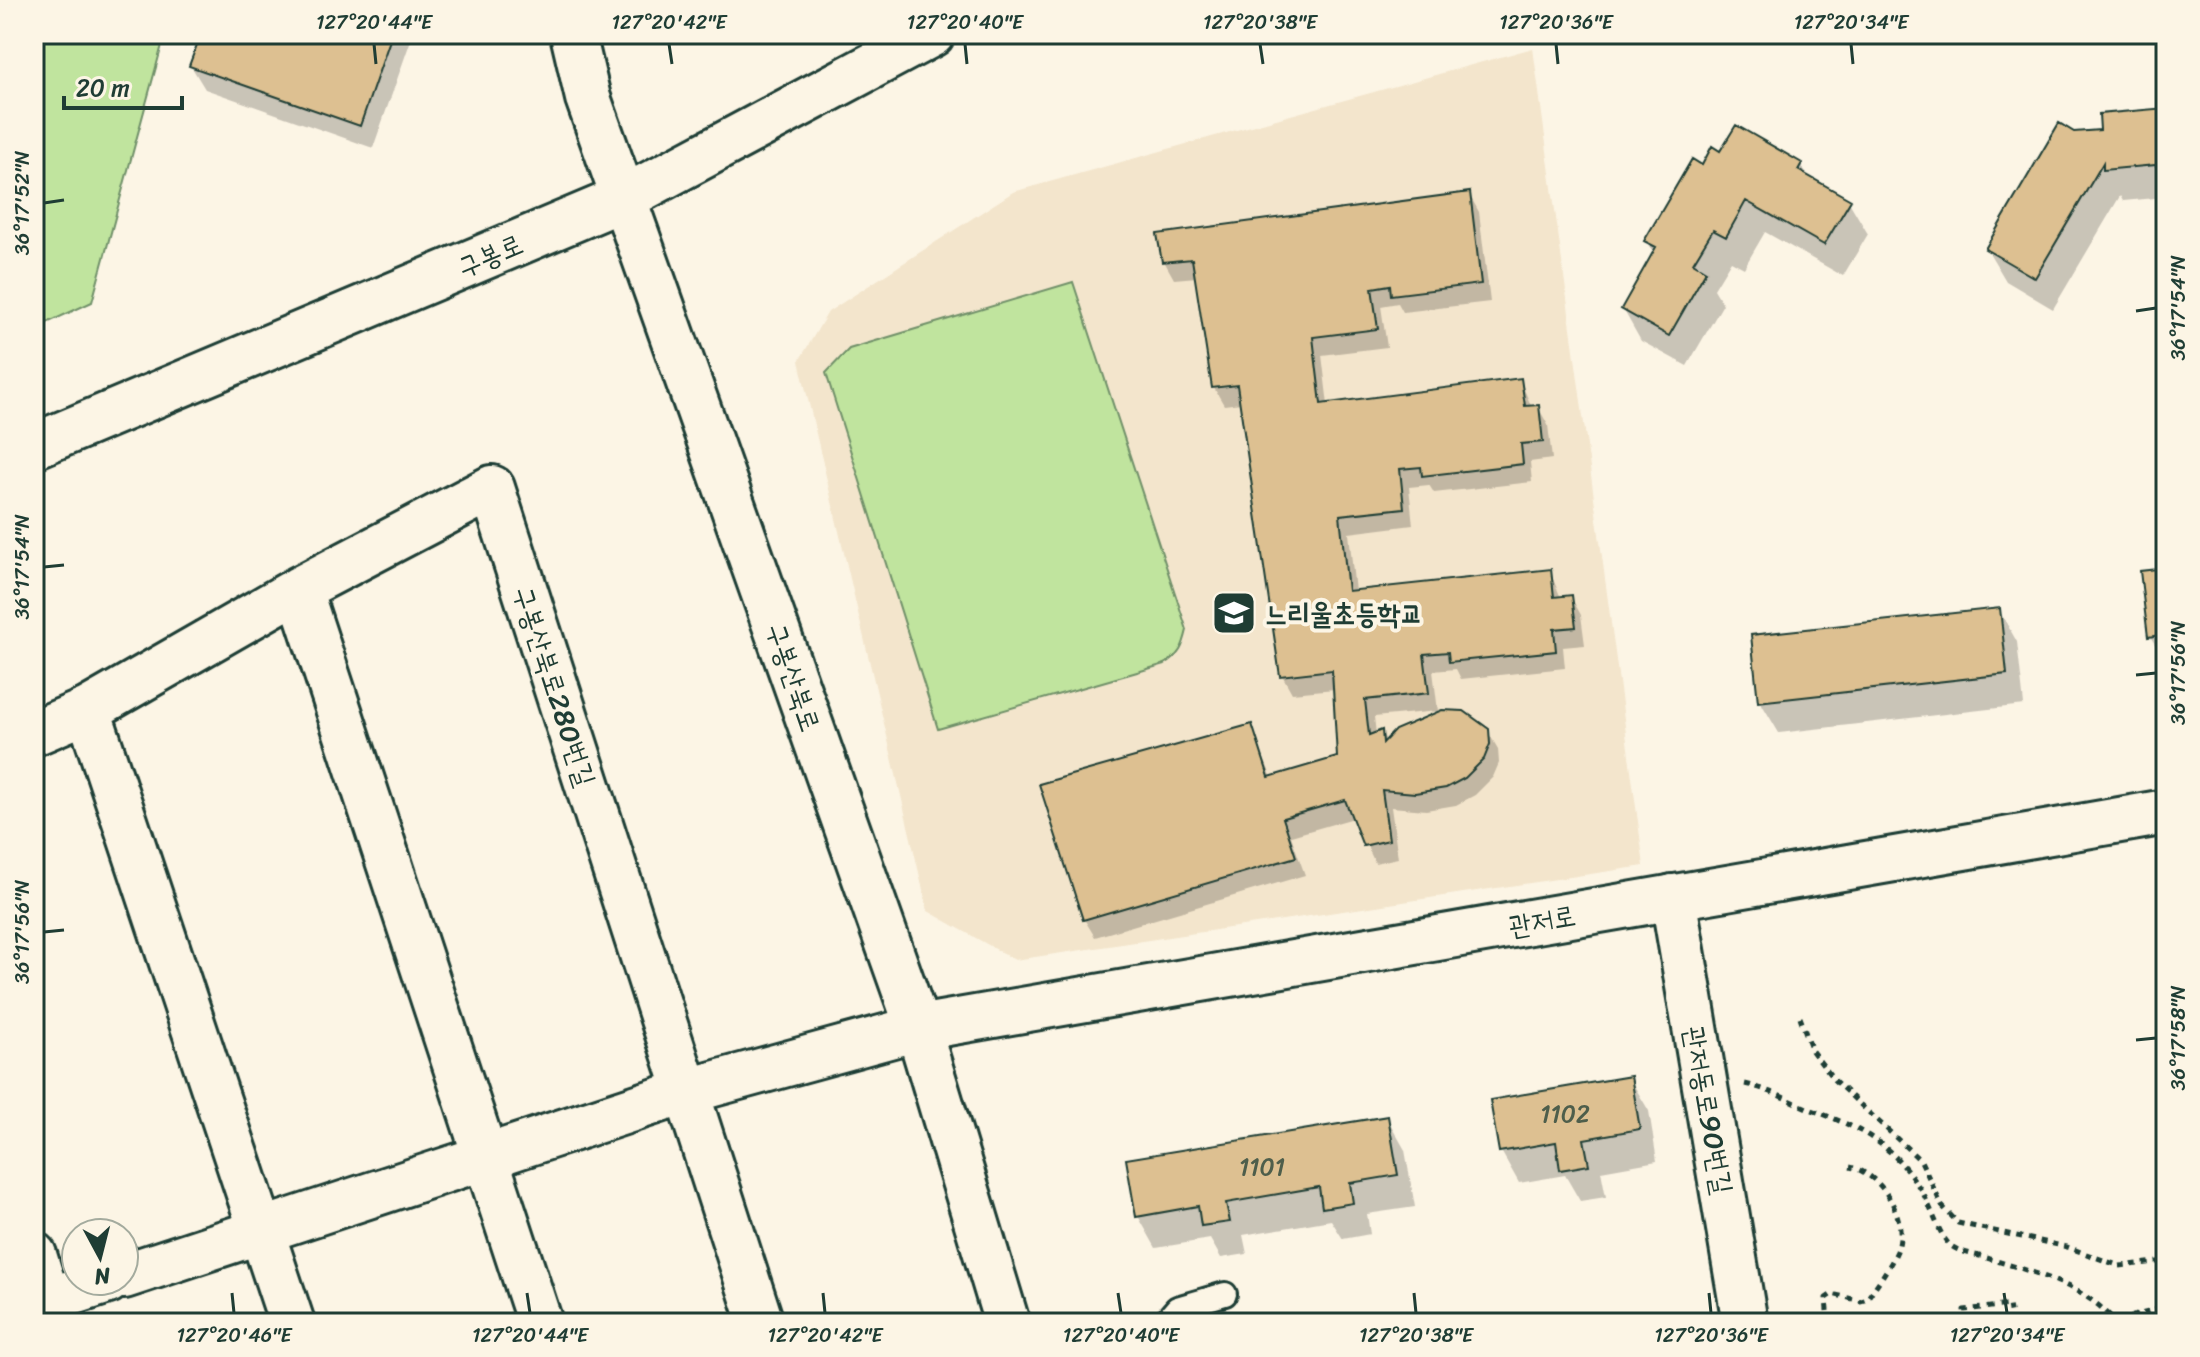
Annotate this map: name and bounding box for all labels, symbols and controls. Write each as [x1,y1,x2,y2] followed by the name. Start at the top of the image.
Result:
[316,5,434,40] text: 127°20'44"E
[611,5,728,40] text: 127°20'42"E
[907,5,1025,40] text: 127°20'40"E
[1203,5,1319,40] text: 127°20'38"E
[1499,5,1615,40] text: 127°20'36"E
[1794,5,1910,40] text: 127°20'34"E
[64,60,182,110] scale bar
[76,67,130,109] text: 20 m
[5,151,40,255] text: 36°17'52"N
[450,220,531,291] street label: 구봉로
[2161,255,2196,361] text: 36°17'54"N
[5,514,40,620] text: 36°17'54"N
[499,579,610,793] street label: 구봉산북로280번길
[1210,589,1258,637] school or university icon: 느리울초등학교
[1265,589,1423,638] place label: 느리울초등학교
[752,616,835,738] street label: 구봉산북로
[2161,621,2196,725] text: 36°17'56"N
[5,880,40,984] text: 36°17'56"N
[1505,890,1580,950] street label: 관저로
[2161,985,2196,1090] text: 36°17'58"N
[1670,1022,1747,1198] street label: 관저동로90번길
[1540,1093,1590,1135] house number: 1102
[1239,1146,1285,1188] house number: 1101
[60,1217,140,1297] north arrow
[92,1256,113,1297] text: N
[177,1318,293,1353] text: 127°20'46"E
[472,1318,590,1353] text: 127°20'44"E
[767,1318,884,1353] text: 127°20'42"E
[1063,1318,1181,1353] text: 127°20'40"E
[1359,1318,1475,1353] text: 127°20'38"E
[1654,1318,1770,1353] text: 127°20'36"E
[1950,1318,2066,1353] text: 127°20'34"E

